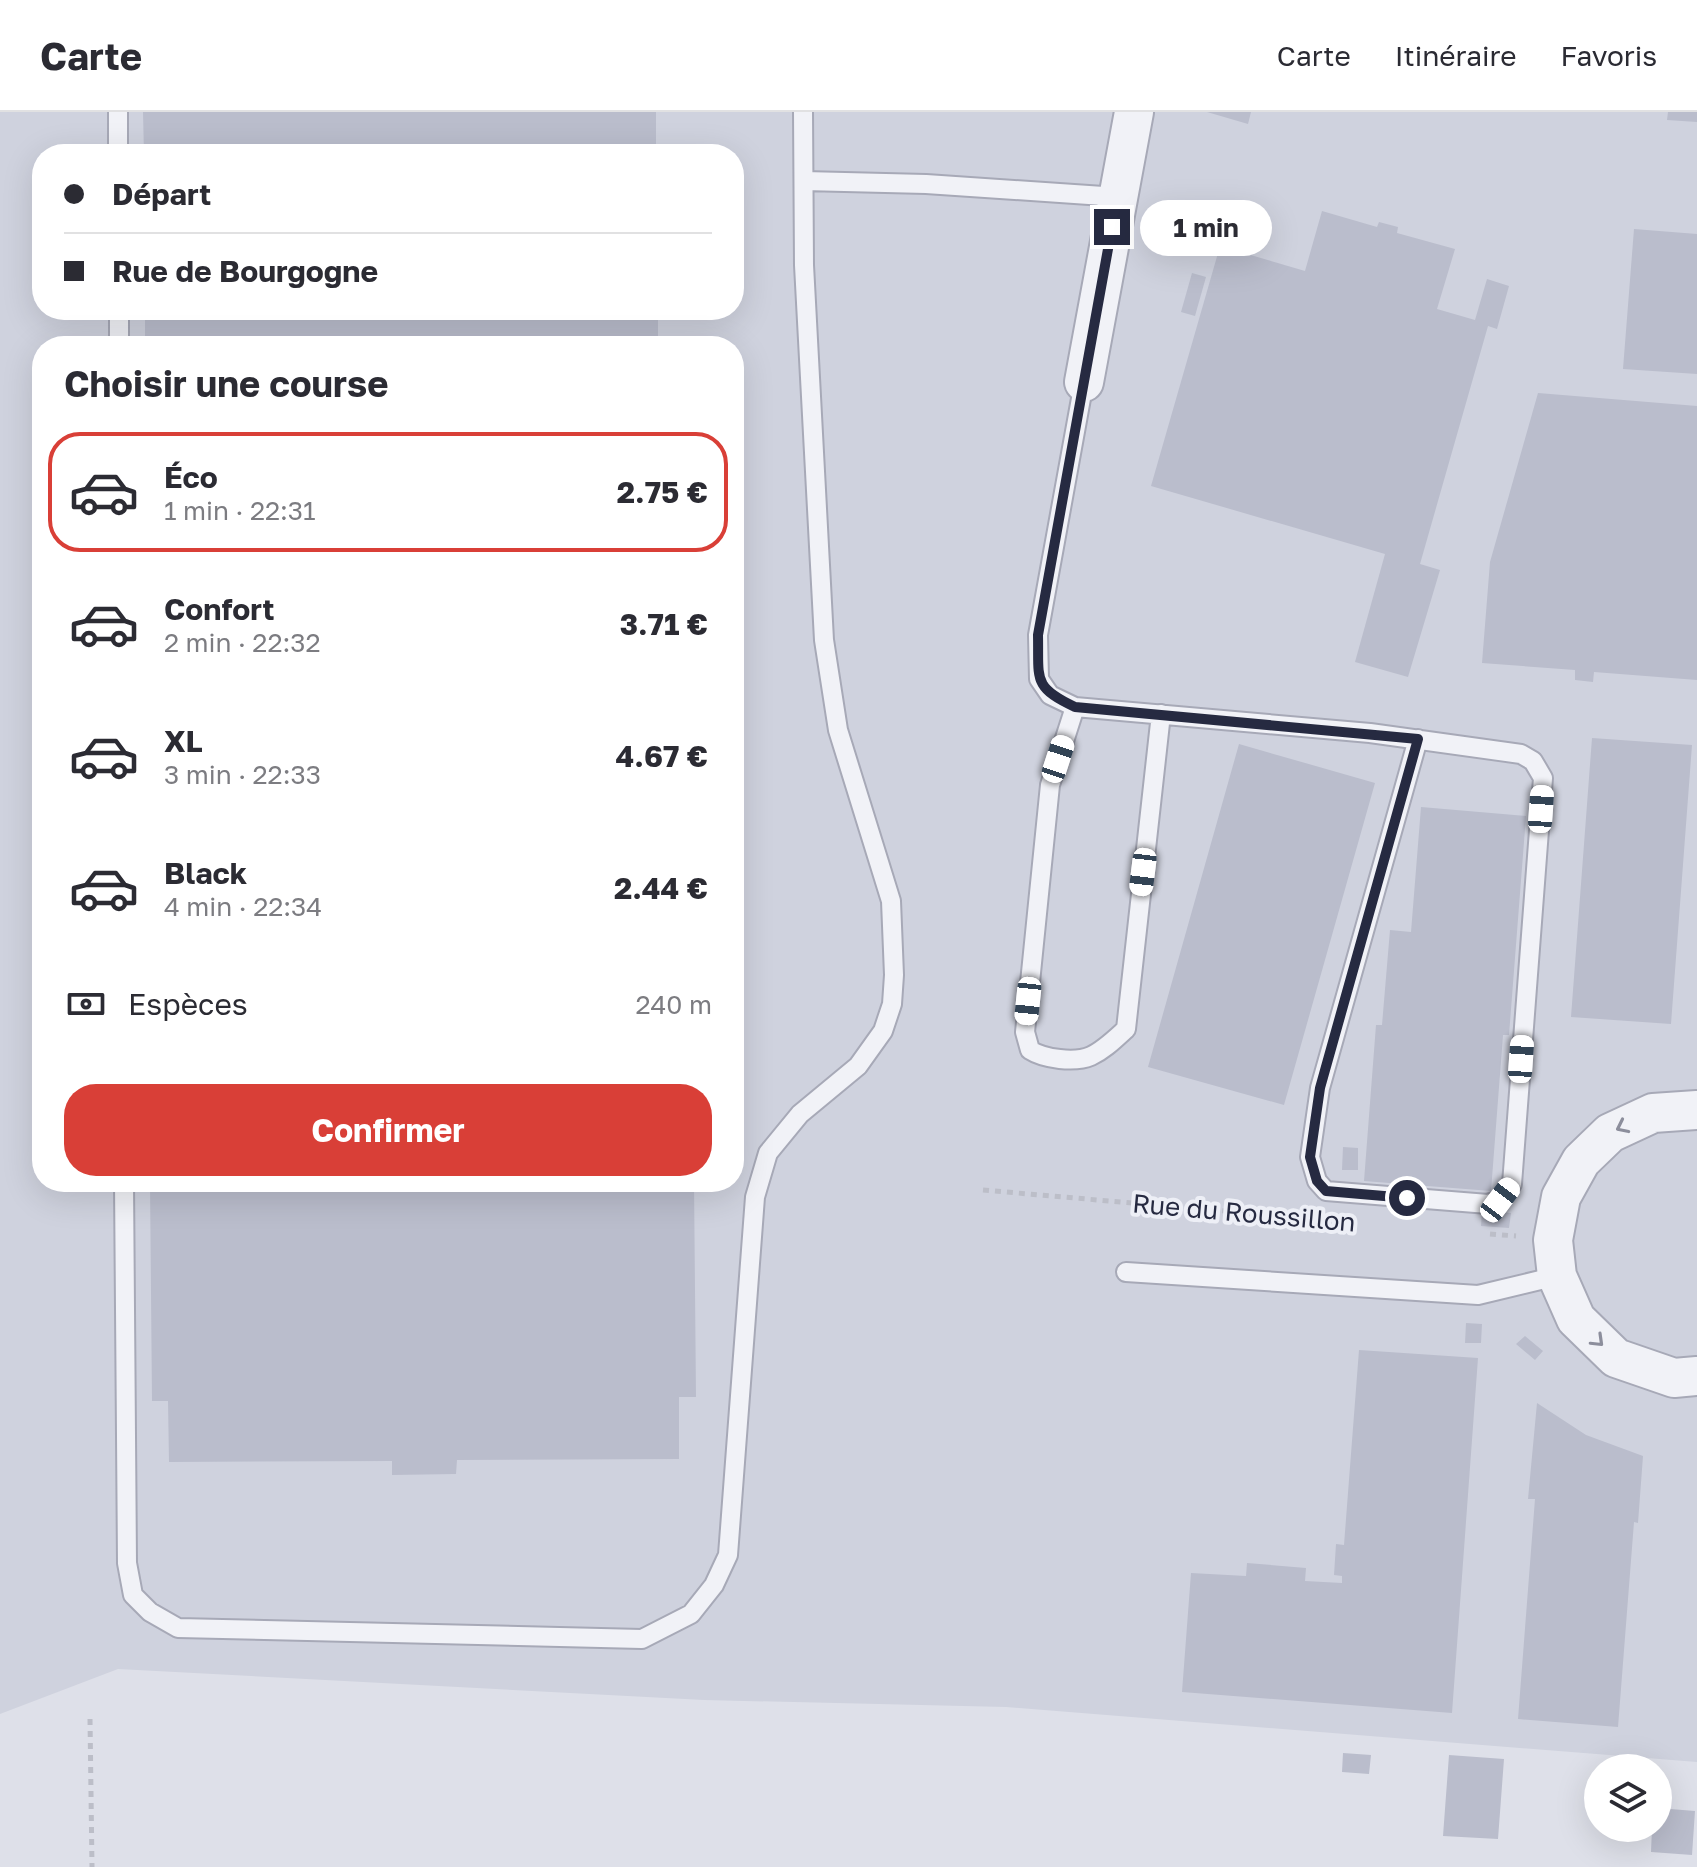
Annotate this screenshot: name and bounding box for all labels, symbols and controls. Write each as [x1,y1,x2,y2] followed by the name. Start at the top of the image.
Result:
[40,33,142,78] text: Carte
[1277,39,1351,72] text: Carte
[1395,39,1516,72] text: Itinéraire
[1560,39,1657,72] text: Favoris
[112,176,211,212] text: Départ
[1140,199,1272,255] callout: 1 min
[1094,209,1130,245] route end
[1173,212,1239,243] text: 1 min
[112,253,378,289] text: Rue de Bourgogne
[64,362,388,405] text: Choisir une course
[68,456,140,528] icon: car
[164,459,218,495] text: Éco
[617,474,708,510] text: 2.75 €
[164,495,316,526] text: 1 min · 22:31
[68,588,140,660] icon: car
[164,591,275,627] text: Confort
[620,606,708,642] text: 3.71 €
[164,627,321,658] text: 2 min · 22:32
[68,720,140,792] icon: car
[164,723,203,759] text: XL
[1039,732,1077,786] car
[616,738,708,774] text: 4.67 €
[164,759,321,790] text: 3 min · 22:33
[1527,784,1555,834] car
[1128,847,1158,897] car
[68,852,140,924] icon: car
[164,855,247,891] text: Black
[614,870,708,906] text: 2.44 €
[164,891,322,922] text: 4 min · 22:34
[1014,976,1042,1026] car
[64,982,108,1026] icon: cash
[128,986,248,1022] text: Espèces
[635,989,712,1020] text: 240 m
[1507,1034,1535,1084] car
[64,1084,712,1176] button: Confirmer
[1616,1118,1631,1133] one-way arrow
[1476,1174,1524,1226] car
[1389,1180,1425,1216] route start
[1131,1187,1357,1238] street label: Rue du Roussillon
[1589,1331,1603,1346] one-way arrow
[1584,1754,1672,1842] map controls
[1584,1754,1672,1842] button: layers

